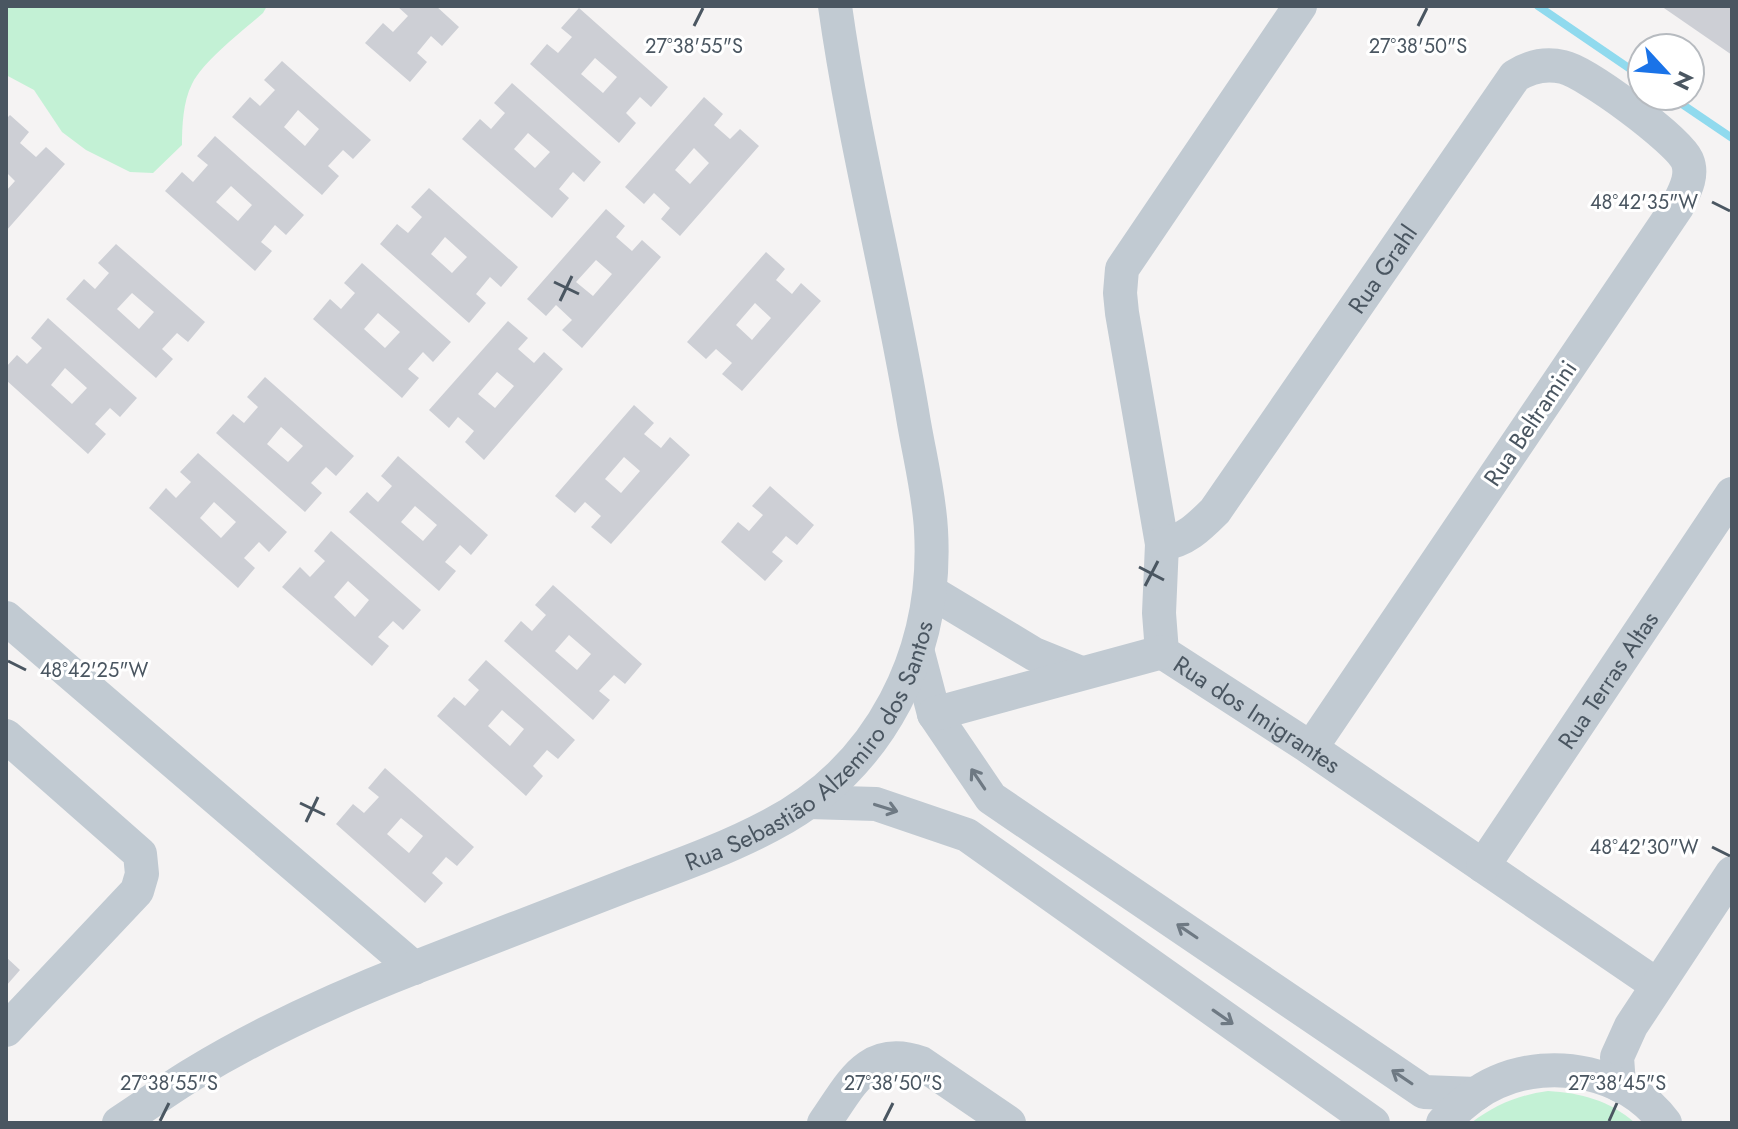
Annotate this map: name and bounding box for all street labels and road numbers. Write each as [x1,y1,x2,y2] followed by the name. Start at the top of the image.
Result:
[1339,217,1425,320] street label: Rua Grahl
[1475,353,1585,493] street label: Rua Beltramini
[1549,604,1666,756] street label: Rua Terras Altas
[680,617,941,879] street label: Rua Sebastião Alzemiro dos Santos
[1167,647,1348,781] street label: Rua dos Imigrantes

